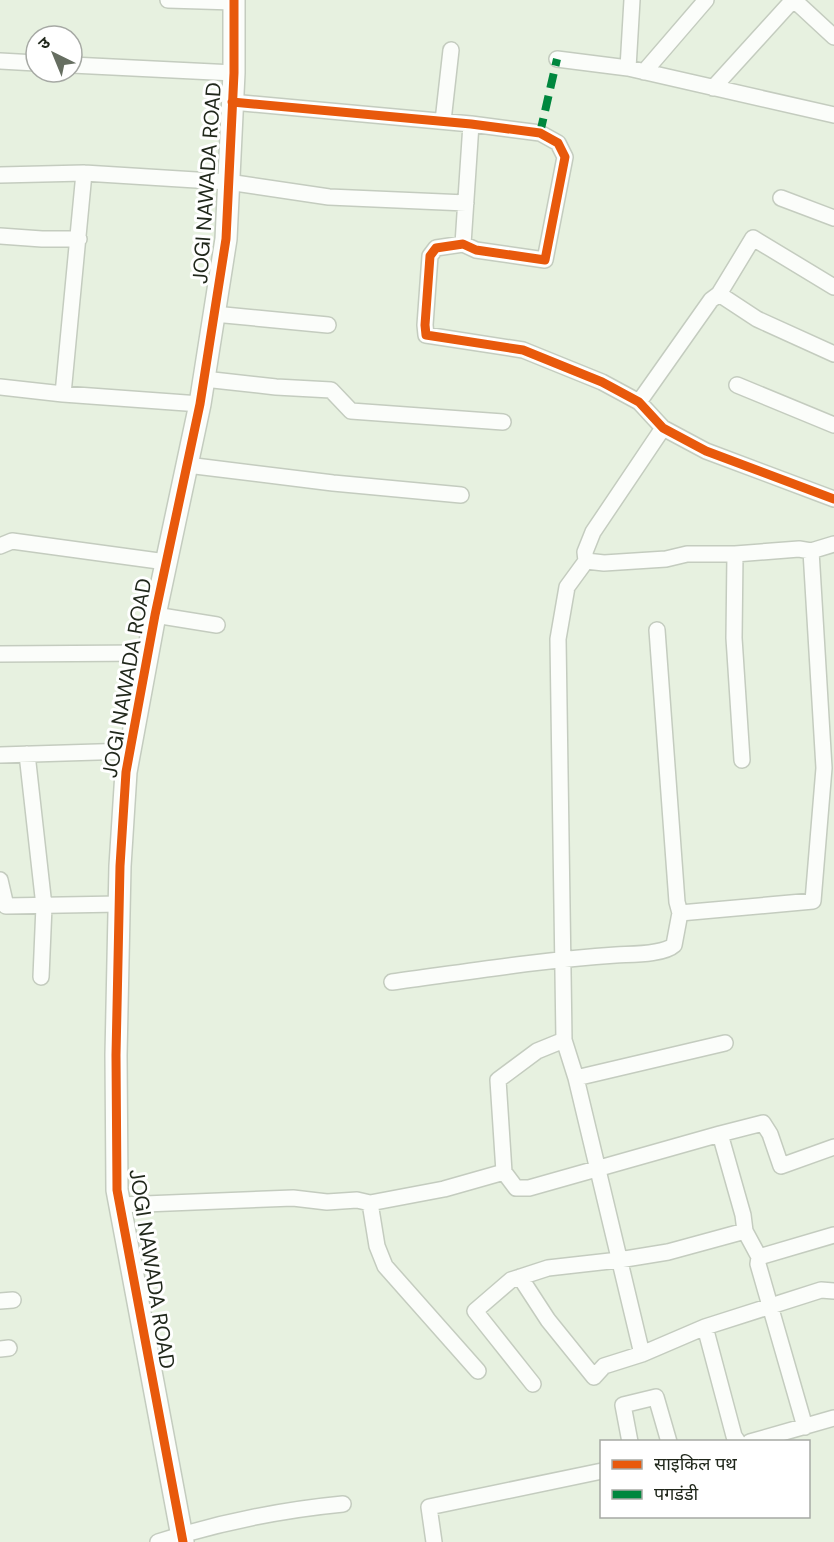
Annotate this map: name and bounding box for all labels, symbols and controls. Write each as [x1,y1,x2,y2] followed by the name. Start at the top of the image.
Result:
[24,24,84,84] north arrow
[34,32,55,54] text: उ
[186,81,228,285] street label: JOGI NAWADA ROAD
[96,576,158,780] street label: JOGI NAWADA ROAD
[122,1167,182,1371] street label: JOGI NAWADA ROAD
[600,1440,810,1518] legend
[654,1452,737,1476] text: साइकिल पथ
[654,1482,699,1506] text: पगडंडी

